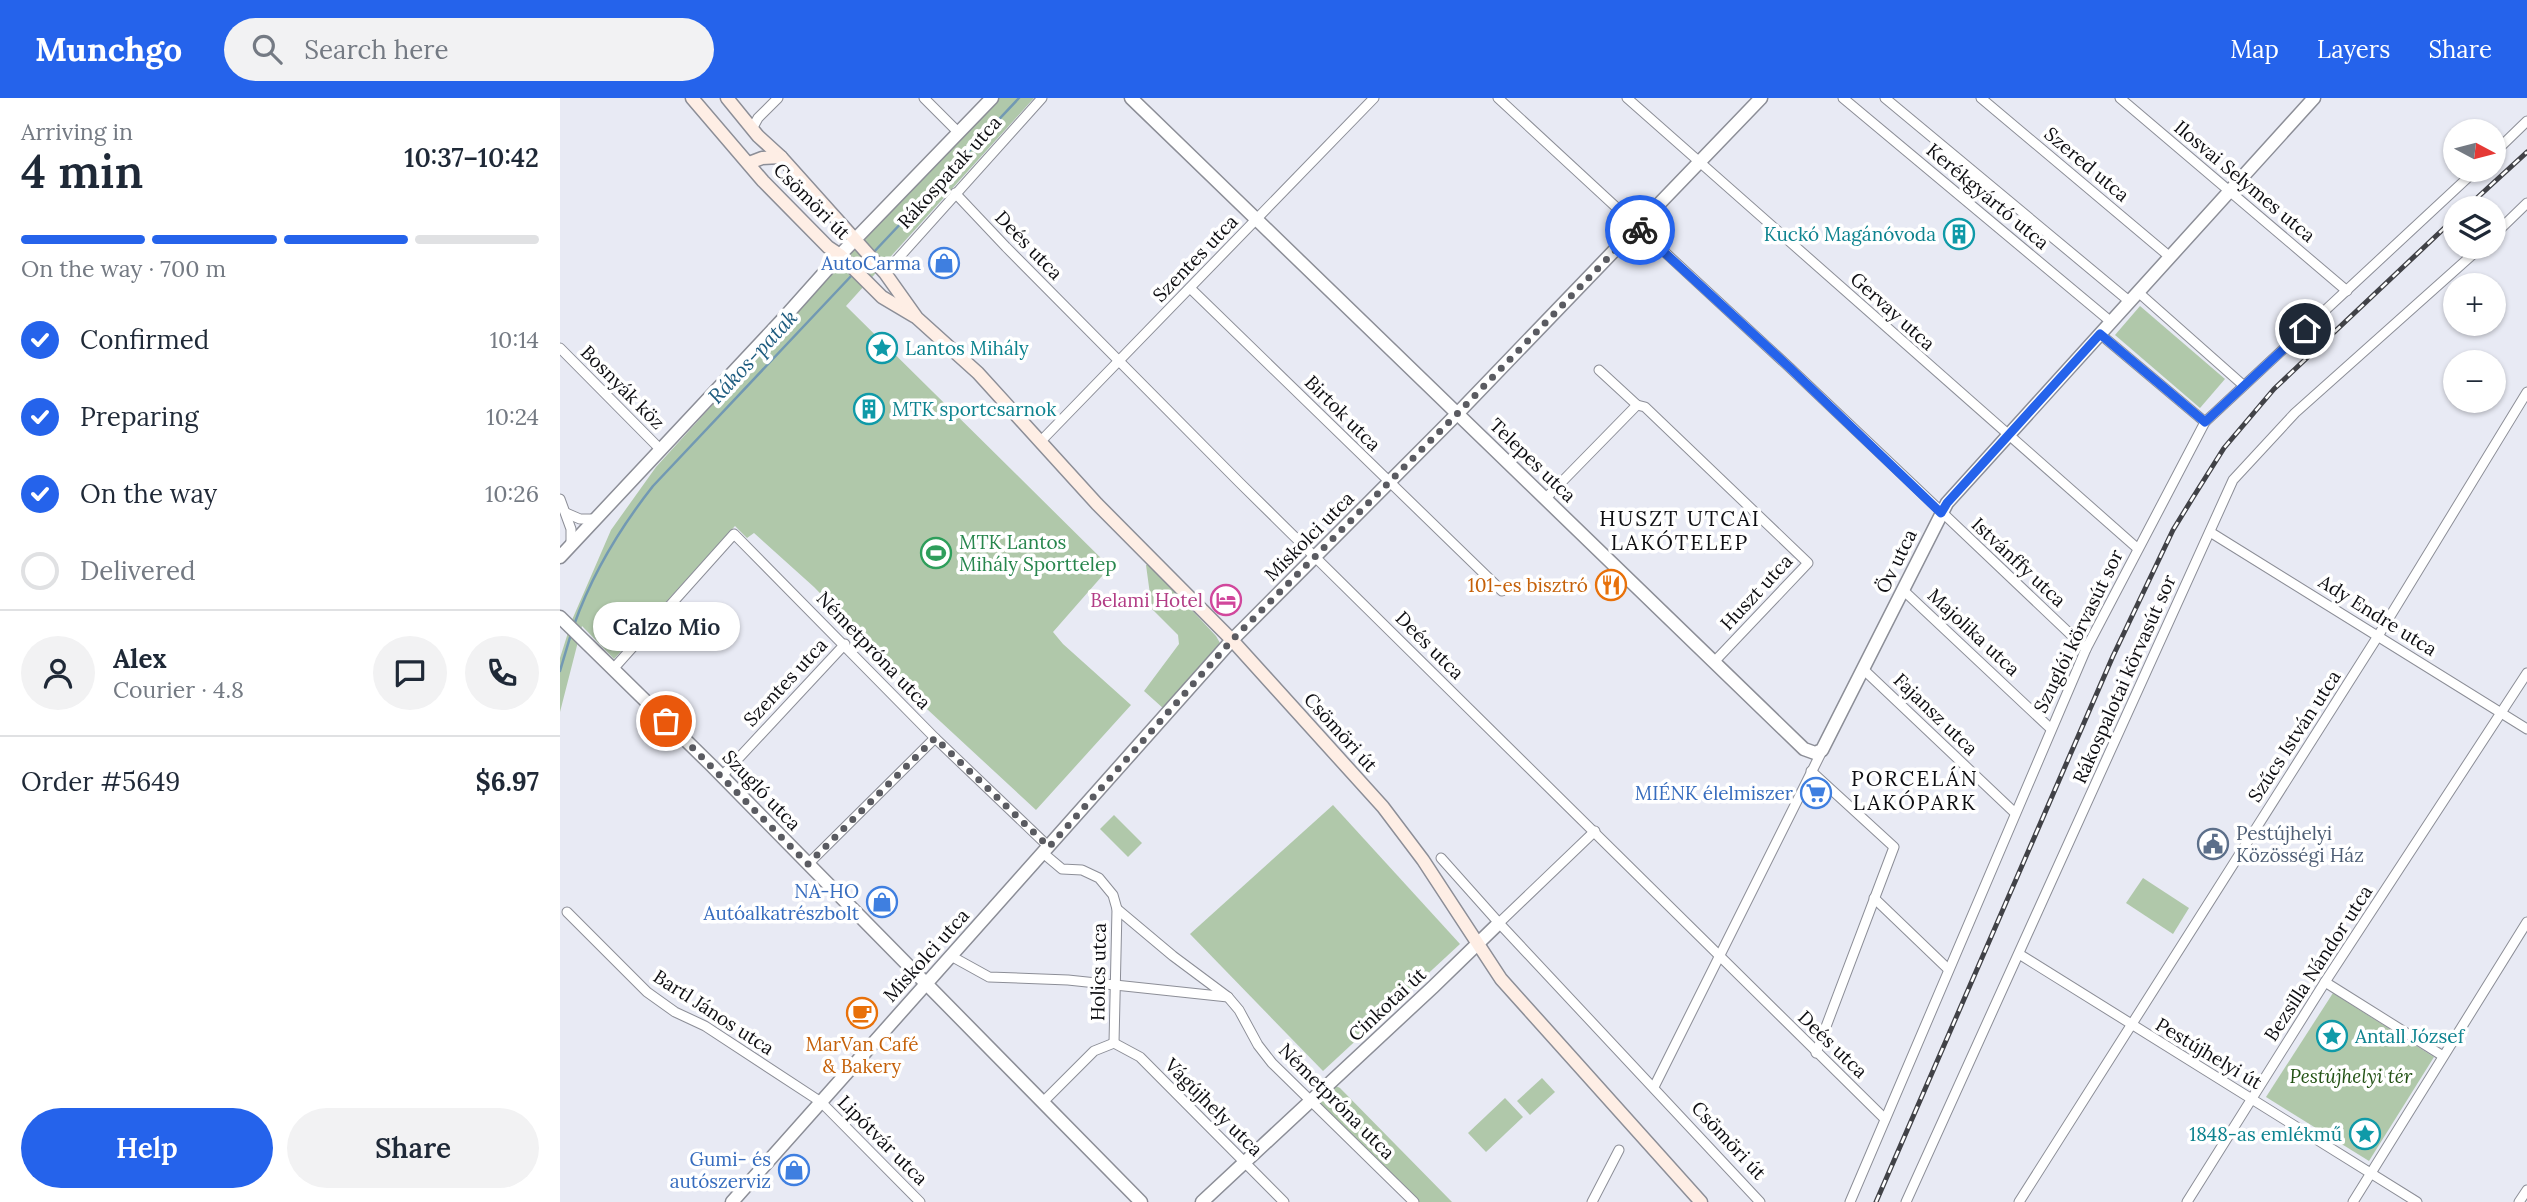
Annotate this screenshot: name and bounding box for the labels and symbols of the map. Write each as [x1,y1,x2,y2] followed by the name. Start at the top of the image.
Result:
[892,110,1006,233] street label: Rákospatak utca
[2170,115,2321,247] street label: Ilosvai Selymes utca
[2443,119,2506,182] north arrow
[2040,121,2135,207] street label: Szered utca
[1922,138,2054,254] street label: Kerékgyártó utca
[769,158,856,245] street label: Csömöri út
[1605,195,1675,265] courier
[990,205,1068,285] street label: Deés utca
[1147,209,1243,307] street label: Szentes utca
[1942,217,1976,251] building icon: Kuckó Magánóvoda
[1764,222,1936,246] place label: Kuckó Magánóvoda
[927,246,961,280] shop icon: AutoCarma
[820,251,921,275] place label: AutoCarma
[1846,267,1940,355] street label: Gervay utca
[2275,299,2335,359] pin
[702,304,803,409] water label: Rákos-patak
[865,331,899,365] place icon: Lantos Mihály
[905,336,1029,360] place label: Lantos Mihály
[576,340,670,434] street label: Bosnyák köz
[1300,370,1386,456] street label: Birtok utca
[852,392,886,426] building icon: MTK sportcsarnok
[892,397,1057,421] place label: MTK sportcsarnok
[1485,413,1581,507] street label: Telepes utca
[1259,486,1359,586] street label: Miskolci utca
[1599,505,1761,556] district label: HUSZT UTCAI LAKÓTELEP
[1967,512,2071,612] street label: Istvánffy utca
[1870,525,1922,597] street label: Öv utca
[959,530,1117,576] place label: MTK Lantos Mihály Sporttelep
[919,536,953,570] sports icon: MTK Lantos Mihály Sporttelep
[2028,545,2128,717] street label: Szuglói körvasút sor
[1715,549,1797,635] street label: Huszt utca
[1594,568,1628,602] restaurant icon: 101-es bisztró
[2314,569,2442,661] street label: Ady Endre utca
[2067,570,2181,787] street label: Rákospalotai körvasút sor
[1468,573,1588,597] place label: 101-es bisztró
[1209,583,1243,617] hotel icon: Belami Hotel
[1923,583,2025,681] street label: Majolika utca
[812,586,936,714] street label: Németpróna utca
[1090,588,1203,612] place label: Belami Hotel
[592,602,740,651] callout: Calzo Mio
[1391,606,1469,684] street label: Deés utca
[738,633,832,731] street label: Szentes utca
[2242,665,2346,807] street label: Szűcs István utca
[1889,668,1983,760] street label: Fajansz utca
[1299,687,1383,777] street label: Csömöri út
[636,691,696,751] pin
[718,745,806,835] street label: Szugló utca
[1851,765,1979,816] district label: PORCELÁN LAKÓPARK
[1799,776,1833,810] supermarket icon: MIÉNK élelmiszer
[1635,781,1794,805] place label: MIÉNK élelmiszer
[2236,821,2364,867] place label: Pestújhelyi Közösségi Ház
[2196,827,2230,861] public building icon: Pestújhelyi Közösségi Ház
[703,879,860,925] place label: NA-HO Autóalkatrészbolt
[2259,880,2377,1045] street label: Bezsilla Nándor utca
[865,885,899,919] shop icon: NA-HO Autóalkatrészbolt
[878,903,974,1006] street label: Miskolci utca
[1085,922,1111,1021] street label: Holics utca
[1343,962,1431,1046] street label: Cinkotai út
[649,964,779,1060] street label: Bartl János utca
[845,996,879,1030] cafe icon: MarVan Café & Bakery
[1793,1005,1873,1083] street label: Deés utca
[2151,1012,2267,1094] street label: Pestújhelyi út
[2315,1019,2349,1053] place icon: Antall József
[2354,1024,2466,1048] place label: Antall József
[805,1032,919,1078] place label: MarVan Café & Bakery
[1274,1038,1400,1164] street label: Németpróna utca
[1159,1052,1268,1161] street label: Vágújhely utca
[2290,1064,2413,1088] park label: Pestújhelyi tér
[833,1090,933,1190] street label: Lipótvár utca
[1687,1096,1772,1185] street label: Csömöri út
[2348,1117,2382,1151] place icon: 1848-as emlékmű
[2189,1122,2342,1146] place label: 1848-as emlékmű
[670,1147,771,1193] place label: Gumi- és autószerviz
[777,1153,811,1187] shop icon: Gumi- és autószerviz

